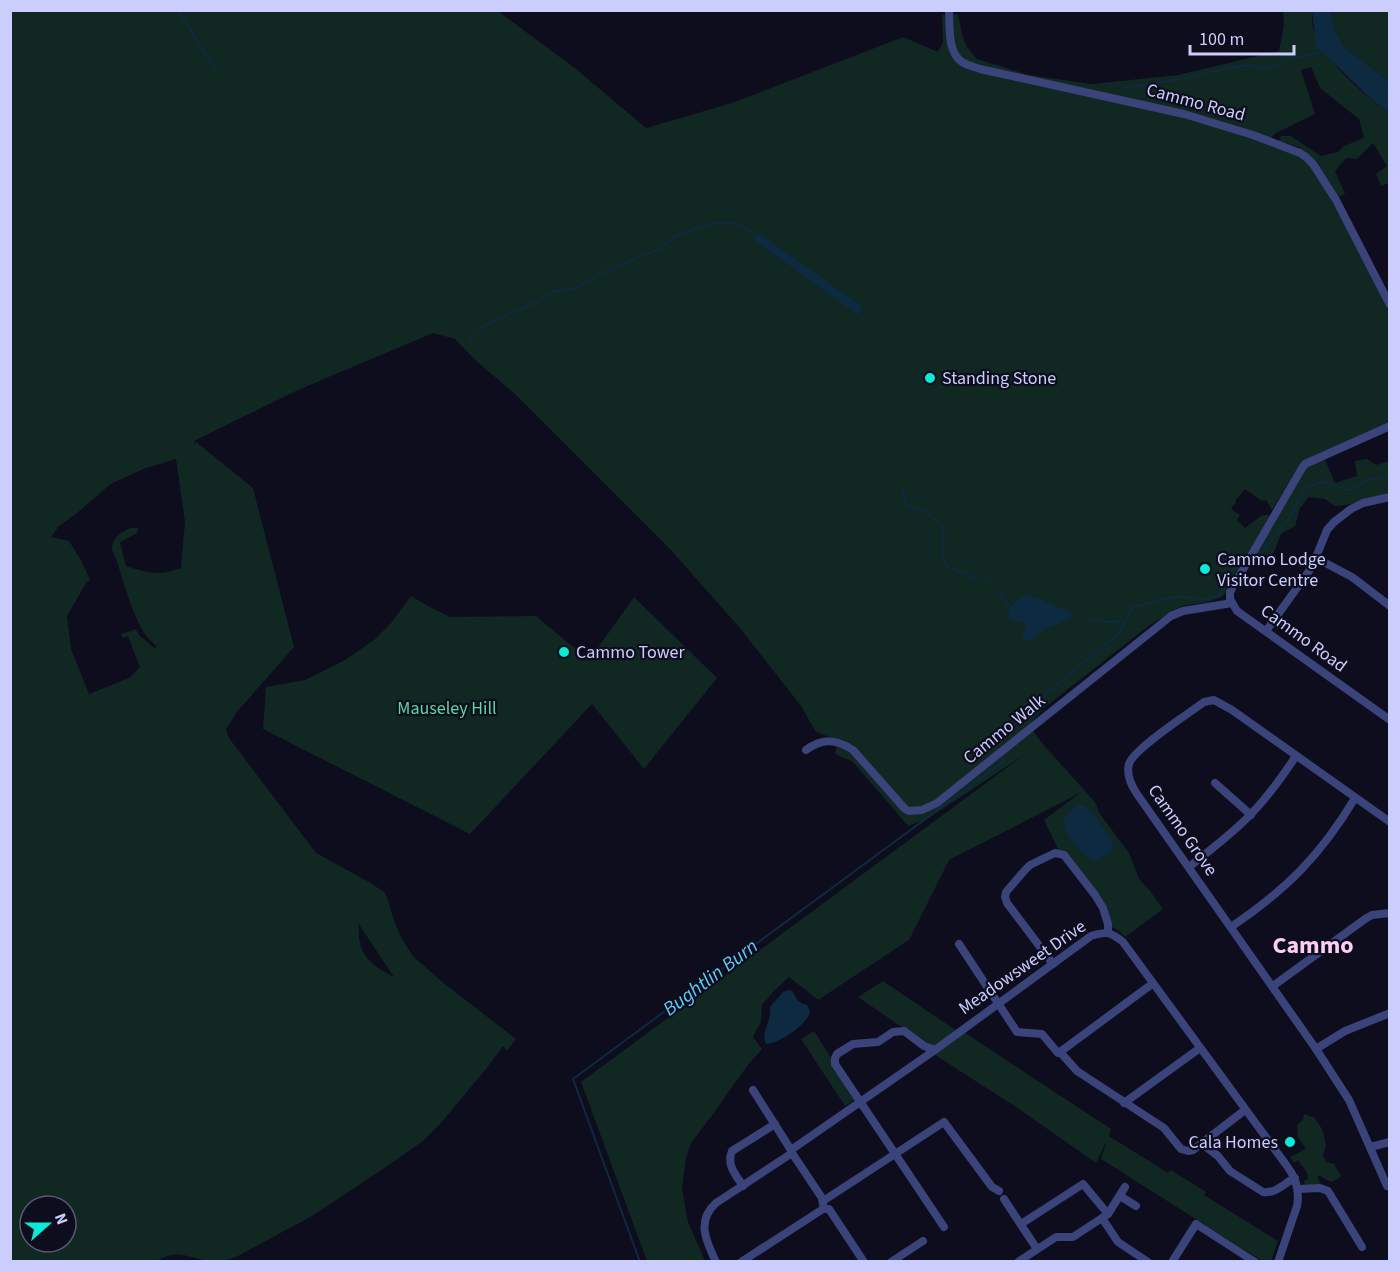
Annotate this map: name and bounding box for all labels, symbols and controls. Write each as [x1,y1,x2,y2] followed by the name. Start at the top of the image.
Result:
[1190,18,1294,56] scale bar
[1199,27,1244,52] text: 100 m
[1144,77,1248,128] street label: Cammo Road
[942,366,1056,391] place label: Standing Stone
[923,371,937,385] marker: Standing Stone
[1217,547,1326,593] place label: Cammo Lodge Visitor Centre
[1198,562,1212,576] marker: Cammo Lodge Visitor Centre
[1255,599,1352,678] street label: Cammo Road
[576,640,686,665] place label: Cammo Tower
[557,645,571,659] marker: Cammo Tower
[958,688,1051,770] street label: Cammo Walk
[397,696,497,721] park label: Mauseley Hill
[1142,779,1223,881] street label: Cammo Grove
[954,914,1091,1021] street label: Meadowsweet Drive
[1272,928,1354,963] district label: Cammo
[657,933,764,1023] water label: Bughtlin Burn
[1189,1130,1278,1155] place label: Cala Homes
[1283,1135,1297,1149] marker: Cala Homes
[18,1194,78,1254] north arrow
[49,1210,73,1228] text: N

